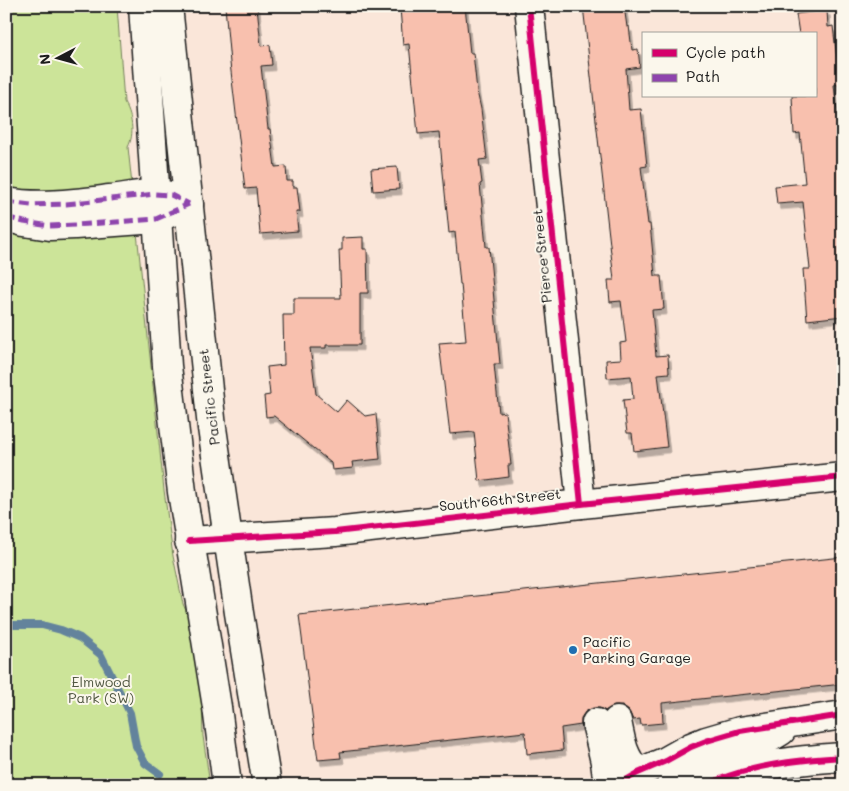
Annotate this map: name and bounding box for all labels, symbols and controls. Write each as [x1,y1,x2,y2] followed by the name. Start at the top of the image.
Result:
[32,32,82,82] north arrow
[642,32,816,98] legend
[686,42,765,62] text: Cycle path
[35,53,55,66] text: N
[686,66,720,86] text: Path
[527,208,556,304] street label: Pierce Street
[193,348,224,446] street label: Pacific Street
[438,484,562,515] street label: South 66th Street
[583,632,691,667] place label: Pacific Parking Garage
[567,644,579,656] marker: Pacific Parking Garage
[68,672,134,707] park label: Elmwood Park (SW)

